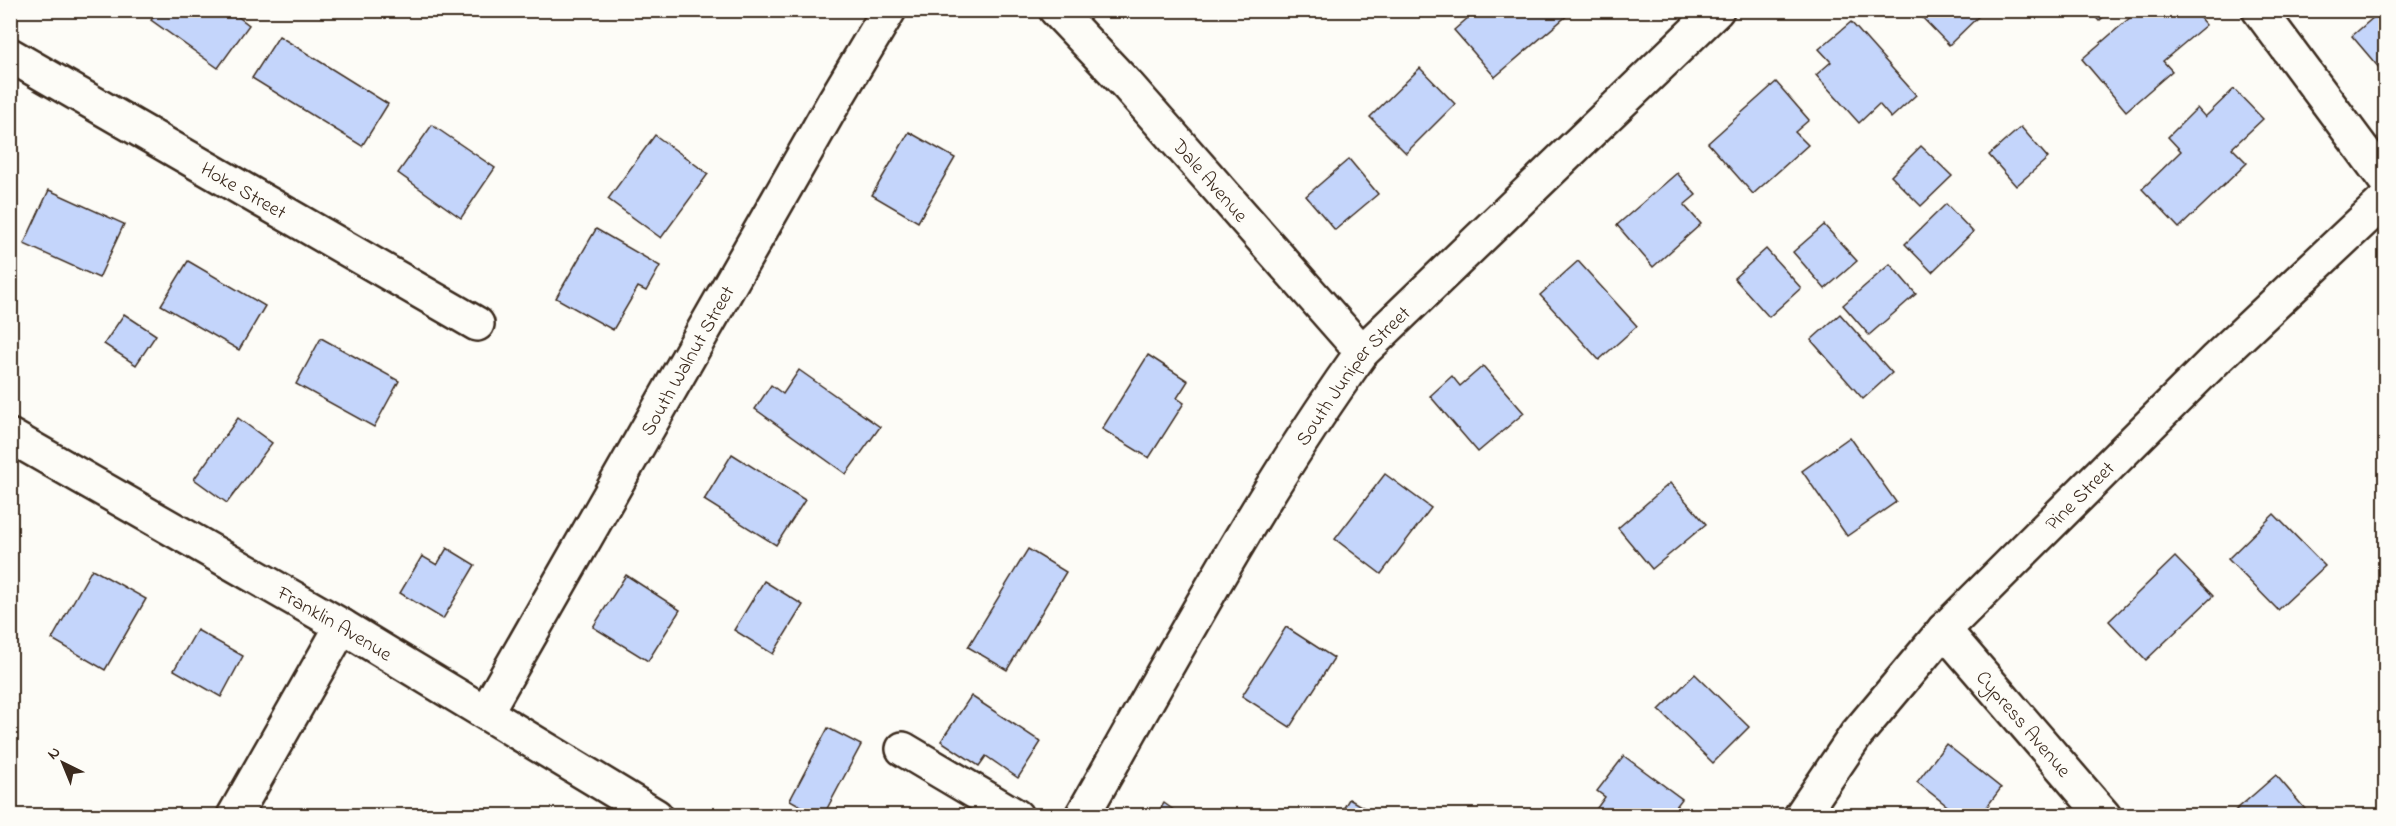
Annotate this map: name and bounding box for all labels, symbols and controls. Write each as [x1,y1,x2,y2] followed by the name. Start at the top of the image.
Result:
[1163,133,1254,230] street label: Dale Avenue
[194,156,291,228] street label: Hoke Street
[634,281,743,442] street label: South Walnut Street
[1290,300,1418,452] street label: South Juniper Street
[2040,455,2123,538] street label: Pine Street
[270,579,397,670] street label: Franklin Avenue
[1968,665,2077,785] street label: Cypress Avenue
[33,733,93,793] north arrow
[42,741,66,766] text: N

